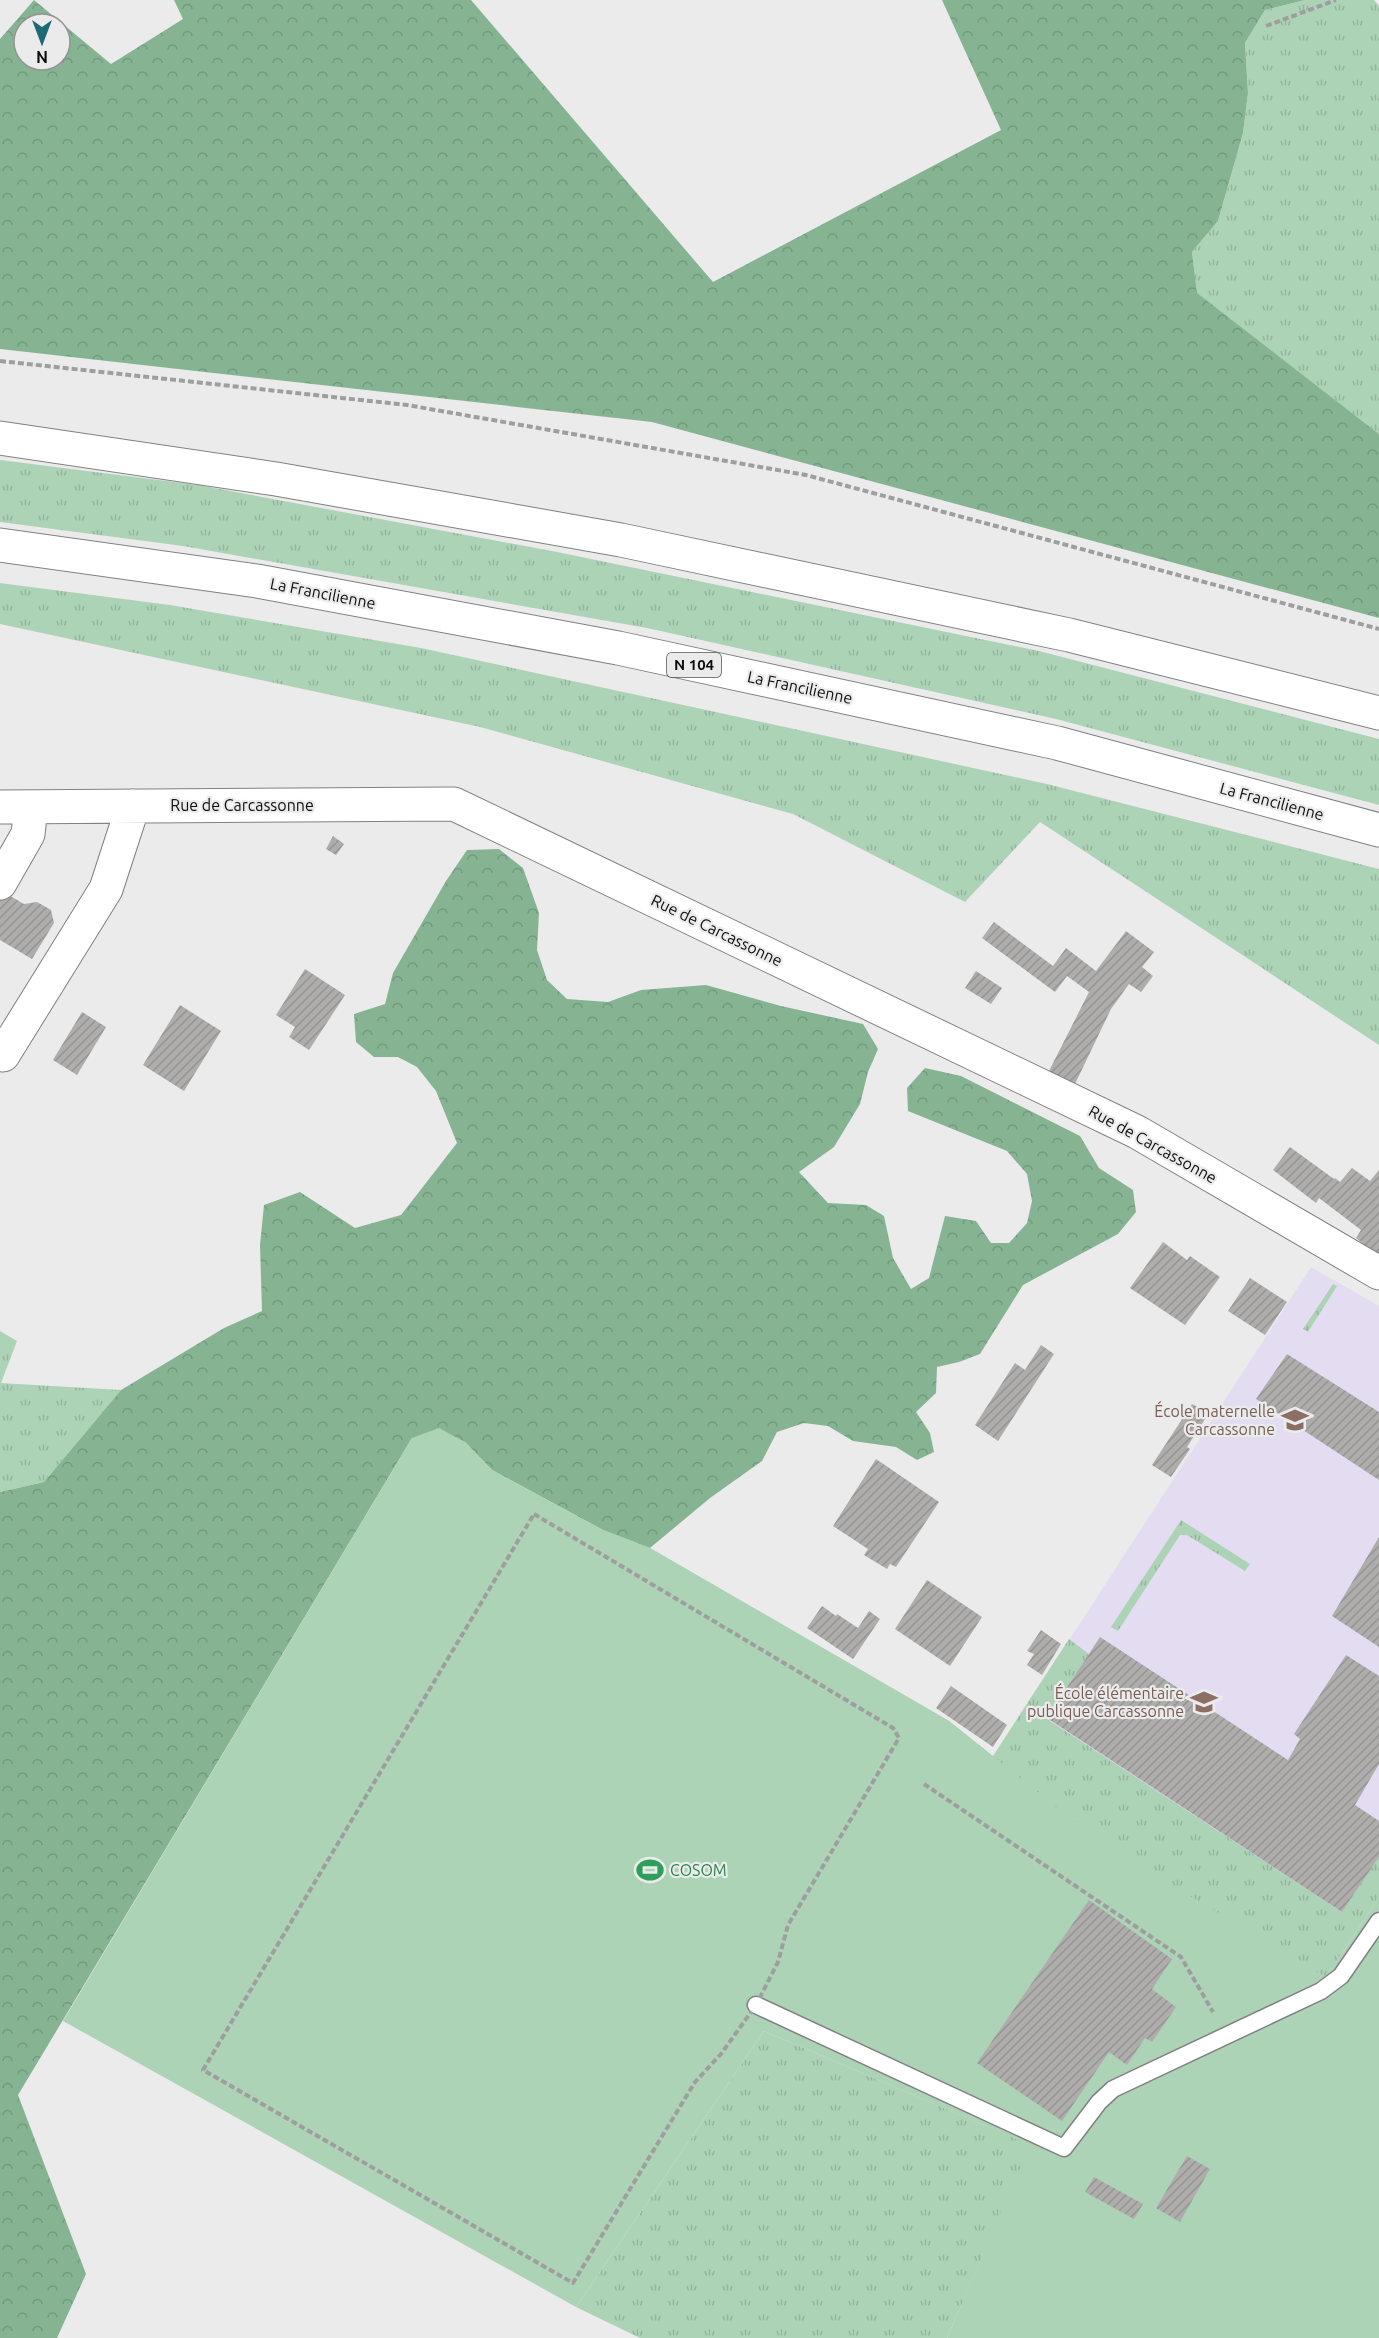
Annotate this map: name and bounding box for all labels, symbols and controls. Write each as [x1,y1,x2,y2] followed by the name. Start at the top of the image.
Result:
[12,12,72,72] north arrow
[36,48,48,66] text: N
[269,574,377,612] street label: La Francilienne
[667,653,721,677] road number: N 104
[746,667,854,707] street label: La Francilienne
[1218,778,1326,824] street label: La Francilienne
[170,796,314,814] street label: Rue de Carcassonne
[649,890,785,970] street label: Rue de Carcassonne
[1086,1101,1220,1187] street label: Rue de Carcassonne
[1154,1400,1275,1438] place label: École maternelle Carcassonne
[1280,1405,1310,1435] school or university icon: École maternelle Carcassonne
[1027,1682,1184,1720] place label: École élémentaire publique Carcassonne
[1189,1687,1219,1717] school or university icon: École élémentaire publique Carcassonne
[635,1855,665,1885] sports icon: COSOM
[670,1861,727,1879] place label: COSOM

